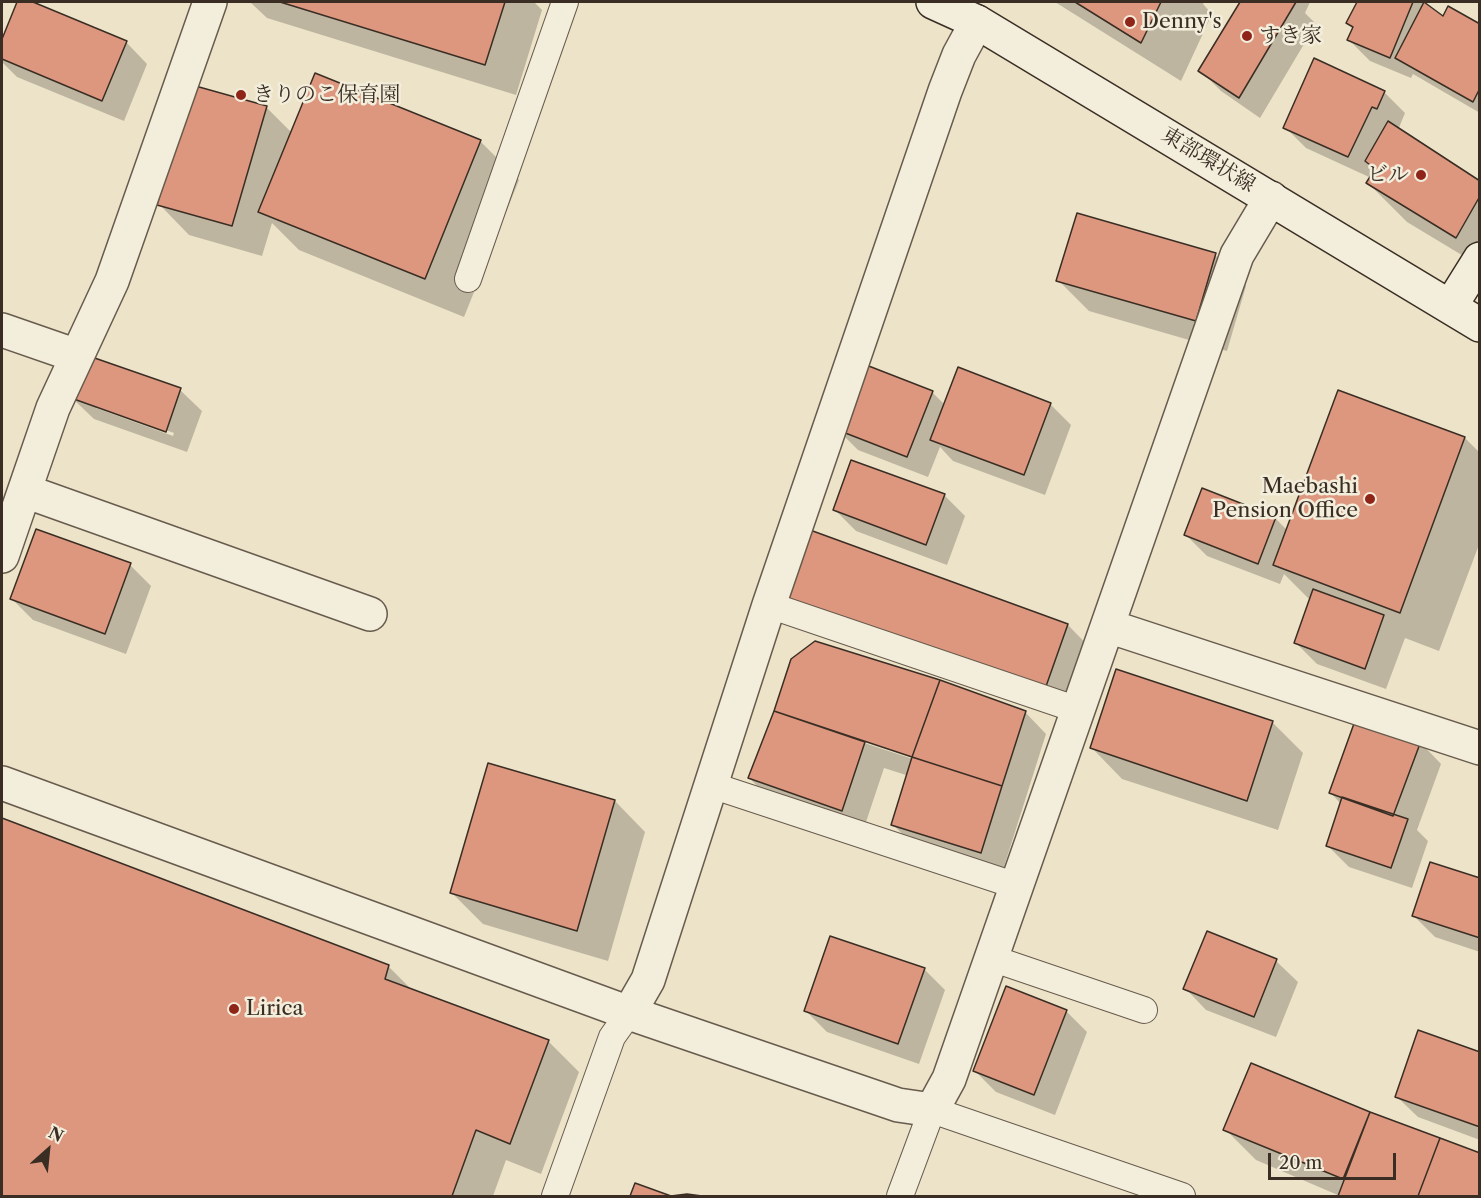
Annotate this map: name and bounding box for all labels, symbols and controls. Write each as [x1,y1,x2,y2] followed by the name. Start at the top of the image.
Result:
[1142,9,1222,35] place label: Denny's
[1123,15,1137,29] marker: Denny's
[1259,23,1322,49] place label: すき家
[1240,29,1254,43] marker: すき家
[253,82,400,108] place label: きりのこ保育園
[234,88,248,102] marker: きりのこ保育園
[1157,122,1259,198] street label: 東部環状線
[1367,162,1409,188] place label: ビル
[1414,168,1428,182] marker: ビル
[1212,474,1358,524] place label: Maebashi Pension Office
[1363,492,1377,506] marker: Maebashi Pension Office
[246,996,303,1022] place label: Lirica
[227,1002,241,1016] marker: Lirica
[18,1120,78,1180] north arrow
[45,1122,67,1146] text: N
[1271,1141,1398,1179] scale bar
[1279,1152,1322,1174] text: 20 m

